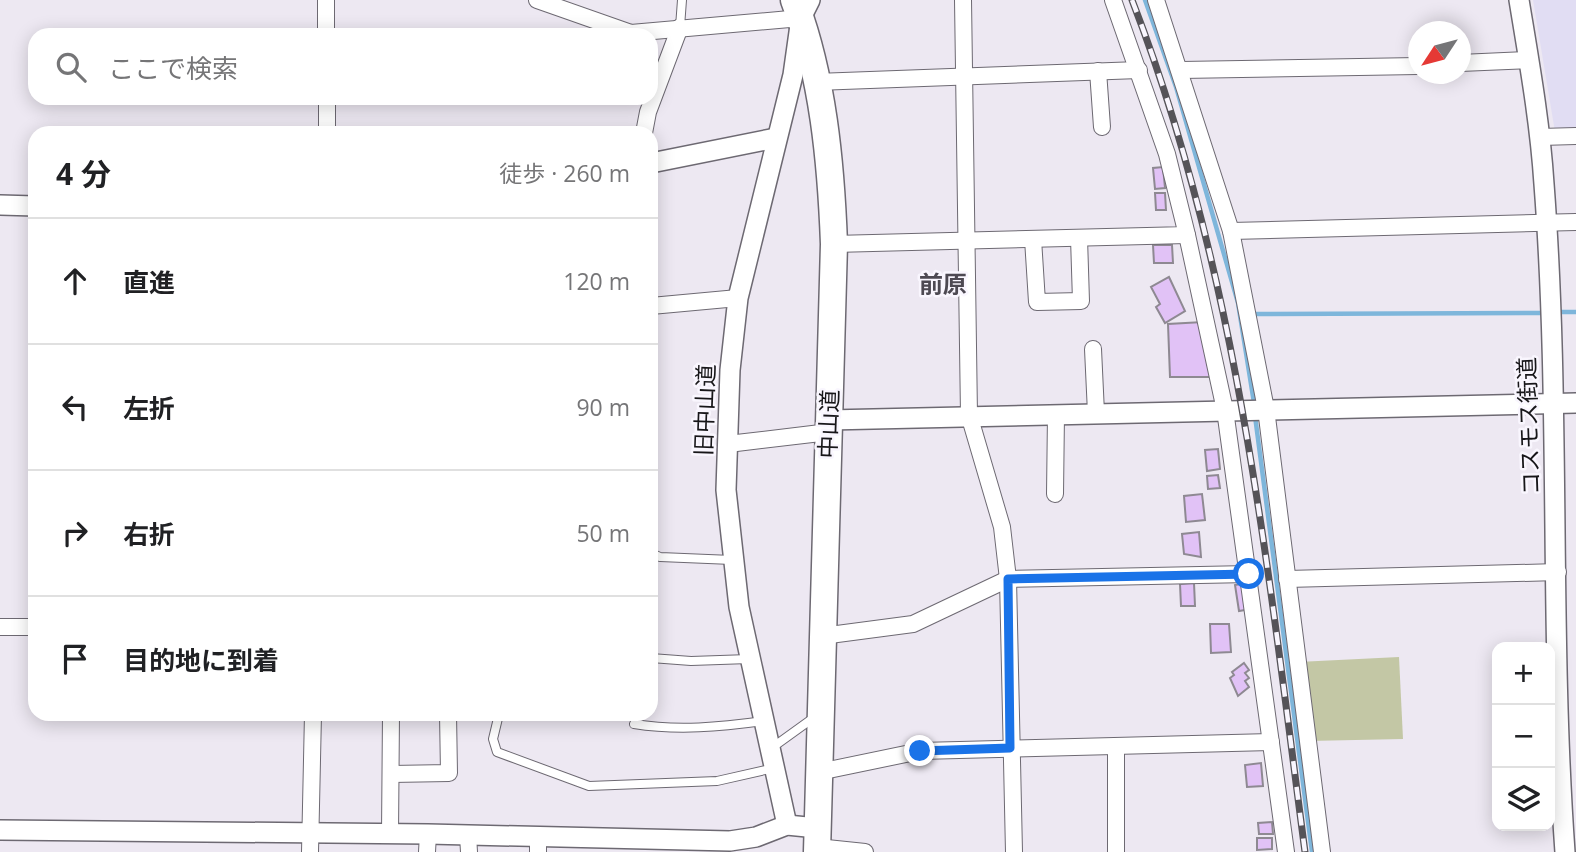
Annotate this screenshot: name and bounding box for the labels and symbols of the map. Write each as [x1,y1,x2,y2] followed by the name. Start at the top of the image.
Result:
[1408,21,1471,84] north arrow
[919,267,967,300] district label: 前原
[1510,357,1546,496] street label: コスモス街道
[686,363,722,456] street label: 旧中山道
[811,389,845,459] street label: 中山道
[1233,558,1264,589] route start
[904,735,935,766] route end

